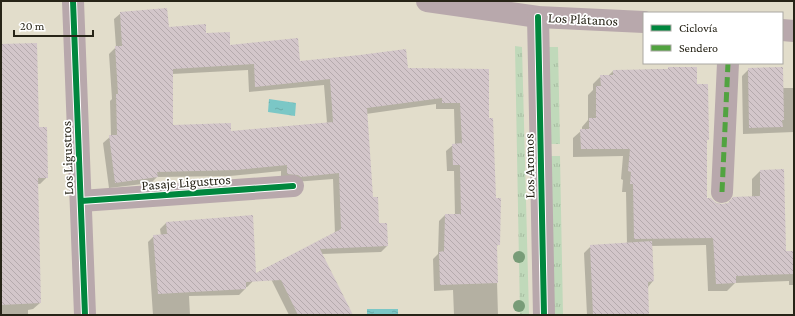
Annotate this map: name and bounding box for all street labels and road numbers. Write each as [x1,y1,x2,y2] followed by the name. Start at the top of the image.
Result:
[548,9,618,29] street label: Los Plátanos
[58,121,76,195] street label: Los Ligustros
[520,133,538,199] street label: Los Aromos
[141,171,231,194] street label: Pasaje Ligustros

